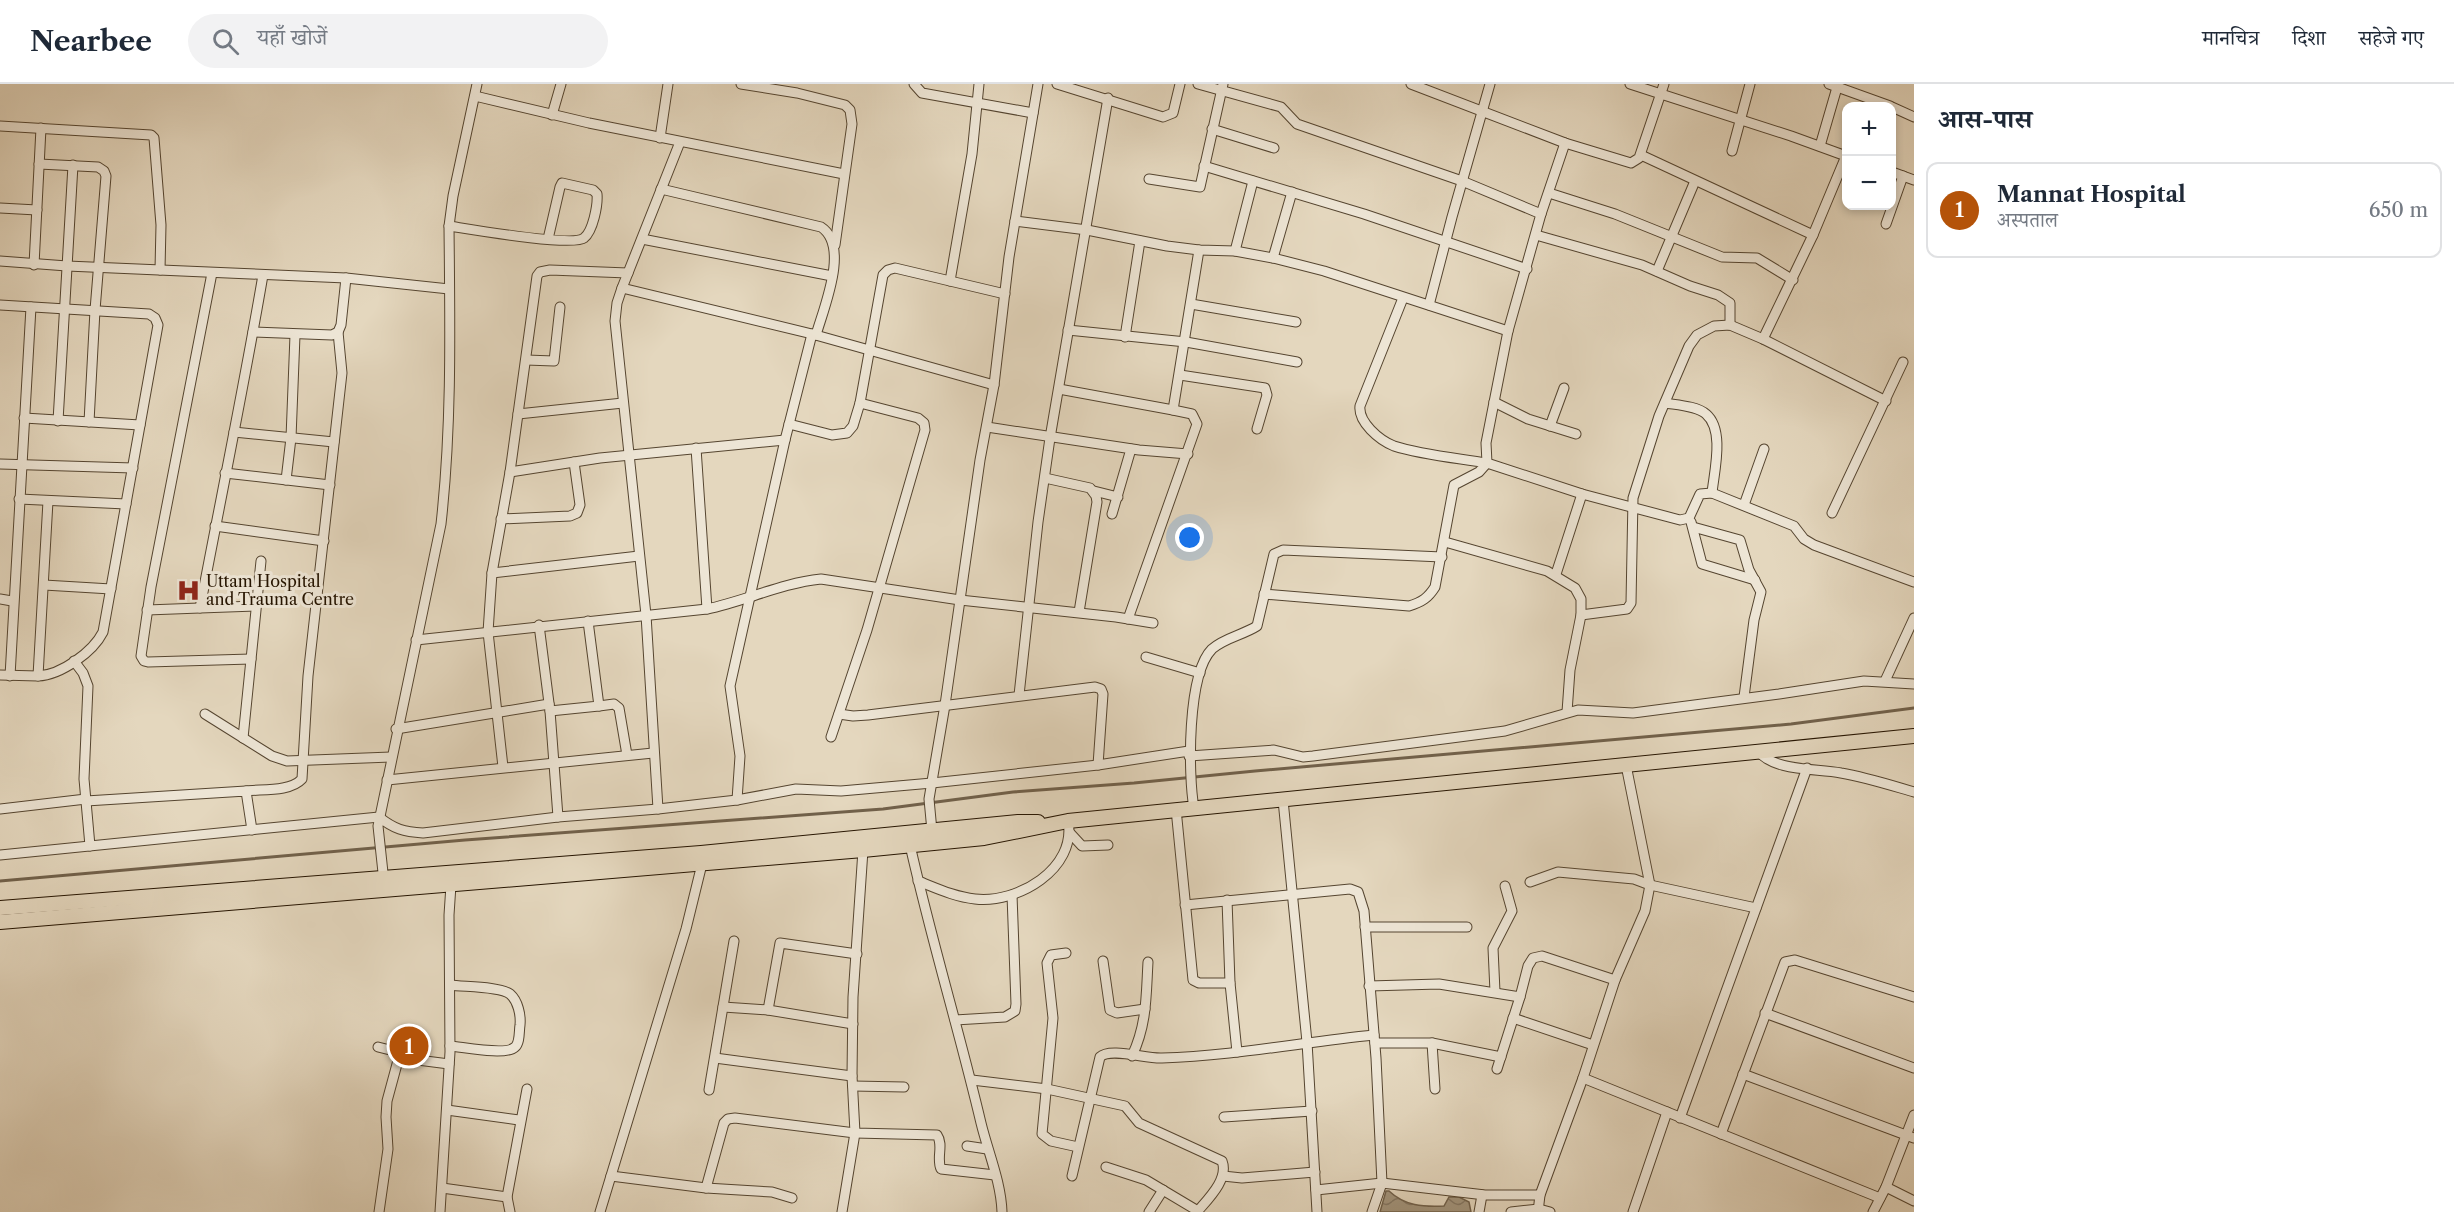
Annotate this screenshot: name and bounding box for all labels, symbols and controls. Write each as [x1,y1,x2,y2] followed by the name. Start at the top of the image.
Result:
[188,14,608,68] search box
[30,24,152,58] text: Nearbee
[257,24,327,51] text: यहाँ खोजें
[209,25,242,58] icon: search
[2202,25,2259,50] text: मानचित्र
[2292,25,2326,50] text: दिशा
[2359,25,2424,50] text: सहेजे गए
[1842,102,1896,210] map controls
[1842,102,1896,156] button: +
[1938,103,2032,135] text: आस-पास
[1842,156,1896,210] button: −
[1997,181,2186,208] text: Mannat Hospital
[1955,198,1964,222] text: 1
[2369,198,2428,222] text: 650 m
[1997,208,2058,232] text: अस्पताल
[1175,523,1204,552] your location
[206,571,354,609] place label: Uttam Hospital and Trauma Centre
[175,577,201,603] hospital icon: Uttam Hospital and Trauma Centre
[390,1024,428,1068] pin: 1

